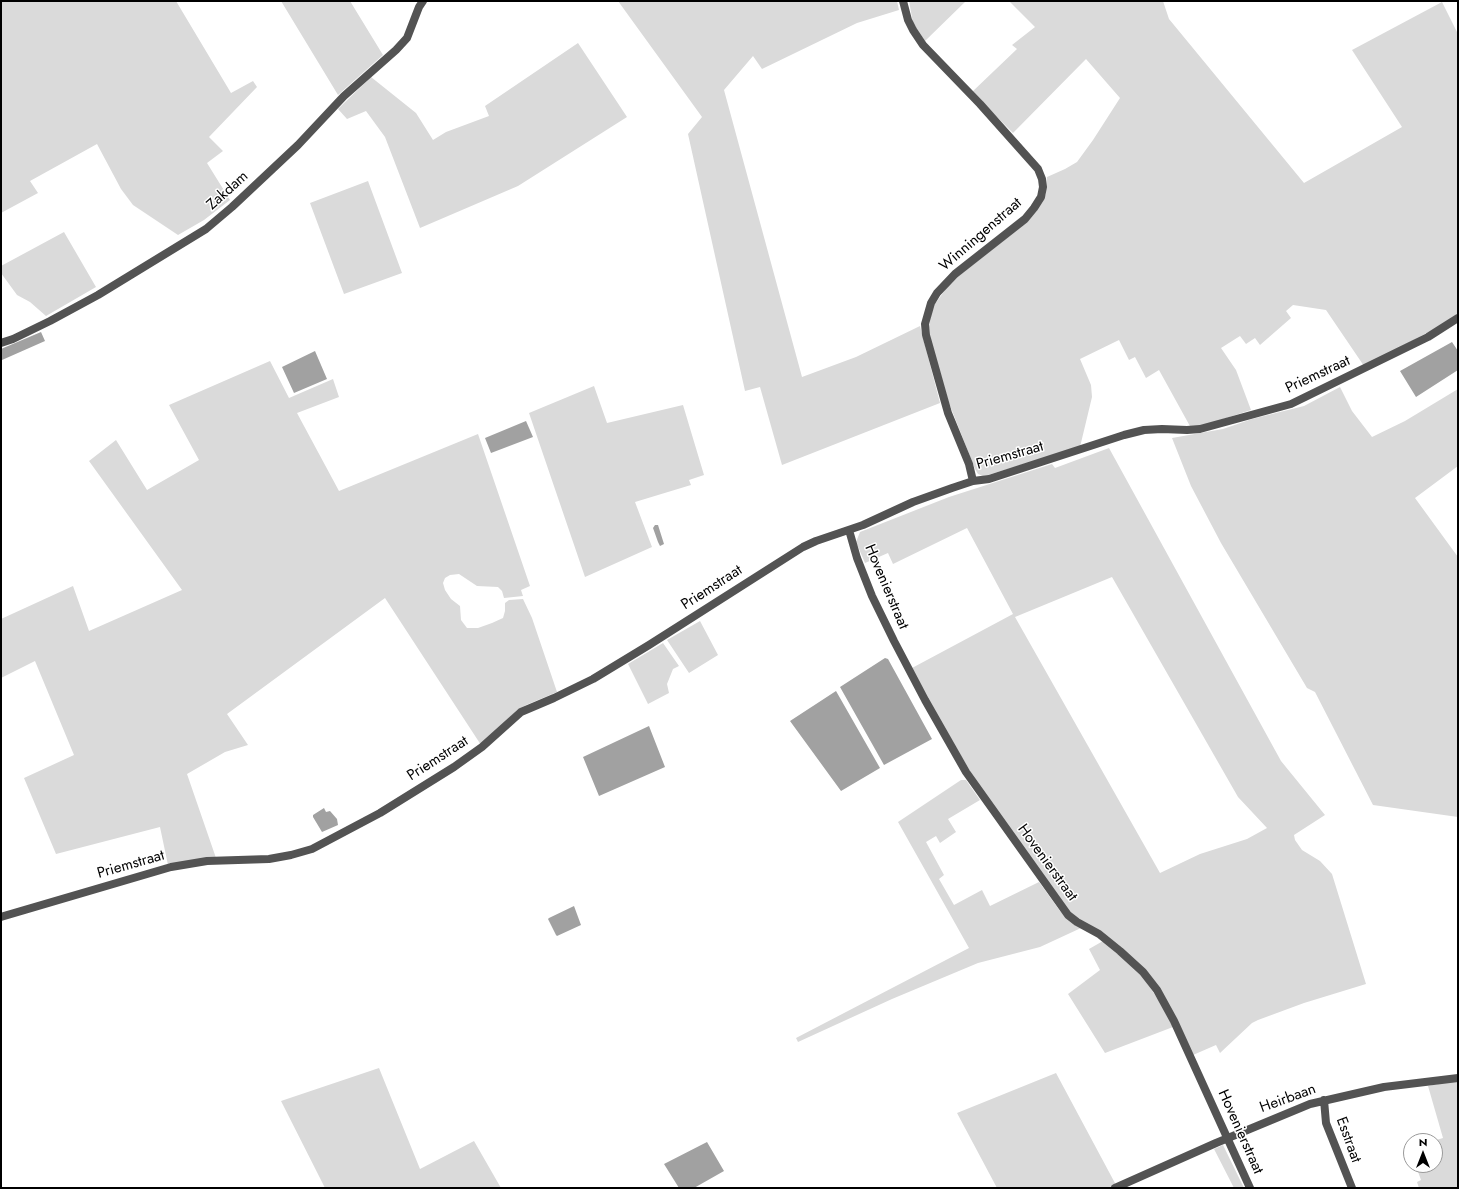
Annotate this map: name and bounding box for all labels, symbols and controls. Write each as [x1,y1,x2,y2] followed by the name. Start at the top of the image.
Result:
[204,168,252,214] street label: Zakdam
[936,194,1026,276] street label: Winningenstraat
[1283,352,1353,398] street label: Priemstraat
[974,438,1046,474] street label: Priemstraat
[860,542,912,632] street label: Hovenierstraat
[678,562,746,614] street label: Priemstraat
[404,733,472,785] street label: Priemstraat
[1013,821,1081,905] street label: Hovenierstraat
[95,847,167,883] street label: Priemstraat
[1258,1081,1318,1117] street label: Heirbaan
[1213,1087,1267,1177] street label: Hovenierstraat
[1331,1115,1365,1165] street label: Esstraat
[1403,1133,1443,1173] north arrow
[1419,1134,1427,1150] text: N

